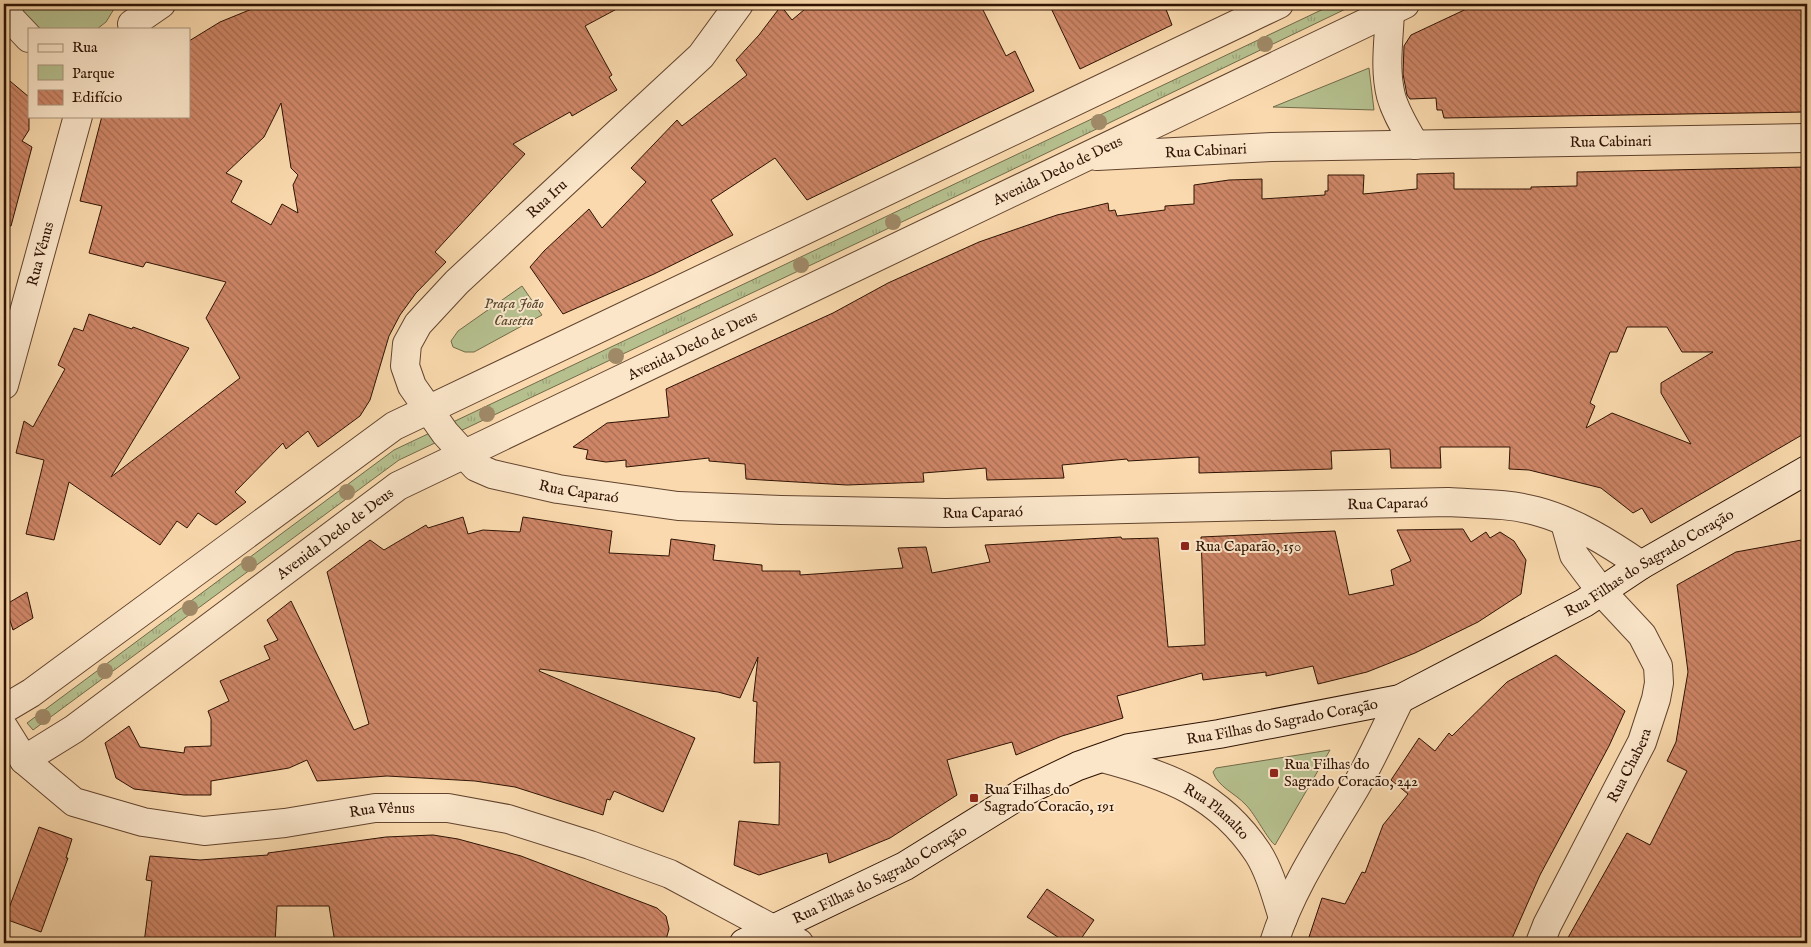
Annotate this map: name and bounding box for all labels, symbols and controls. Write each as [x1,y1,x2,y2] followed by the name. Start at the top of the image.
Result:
[28,28,190,118] legend
[72,38,98,57] text: Rua
[72,64,115,83] text: Parque
[72,88,122,107] text: Edifício
[989,131,1125,210] street label: Avenida Dedo de Deus
[1570,131,1652,151] street label: Rua Cabinari
[1164,139,1247,162] street label: Rua Cabinari
[523,175,571,223] street label: Rua Iru
[22,220,58,288] street label: Rua Vênus
[484,294,544,330] park label: Praça João Casetta
[623,306,760,385] street label: Avenida Dedo de Deus
[537,475,620,507] street label: Rua Caparaó
[272,483,397,584] street label: Avenida Dedo de Deus
[1347,493,1428,514] street label: Rua Caparaó
[942,502,1023,523] street label: Rua Caparaó
[1561,505,1737,621] street label: Rua Filhas do Sagrado Coração
[1195,537,1301,556] place label: Rua Caparão, 150
[1179,540,1191,552] marker: Rua Caparão, 150
[1185,694,1379,748] street label: Rua Filhas do Sagrado Coração
[1603,725,1656,806] street label: Rua Chabera
[1284,755,1418,791] place label: Rua Filhas do Sagrado Coracão, 242
[1268,767,1280,779] marker: Rua Filhas do Sagrado Coracão, 242
[1180,779,1254,843] street label: Rua Planalto
[984,780,1114,816] place label: Rua Filhas do Sagrado Coracão, 191
[968,792,980,804] marker: Rua Filhas do Sagrado Coracão, 191
[348,799,415,822] street label: Rua Vênus
[789,821,970,928] street label: Rua Filhas do Sagrado Coração

